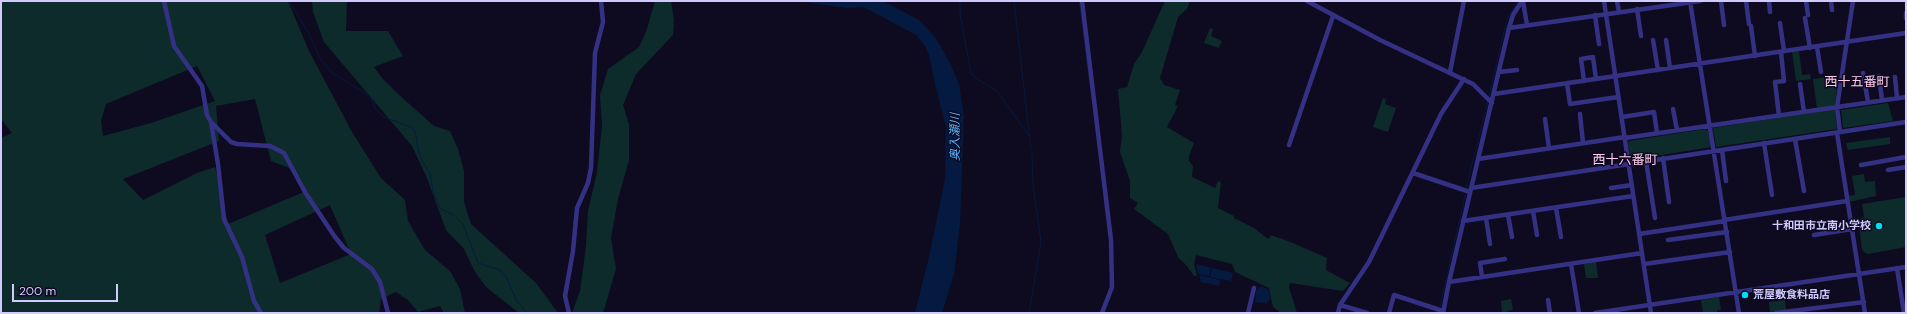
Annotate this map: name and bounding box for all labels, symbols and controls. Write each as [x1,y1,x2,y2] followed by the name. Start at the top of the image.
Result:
[1825,75,1889,91] district label: 西十五番町
[949,113,963,161] water label: 奥入瀬川
[1593,153,1657,169] district label: 西十六番町
[1772,219,1871,233] place label: 十和田市立南小学校
[1874,221,1884,231] marker: 十和田市立南小学校
[14,276,120,302] scale bar
[19,283,56,299] text: 200 m
[1753,288,1830,302] place label: 荒屋敷食料品店
[1740,290,1750,300] marker: 荒屋敷食料品店

